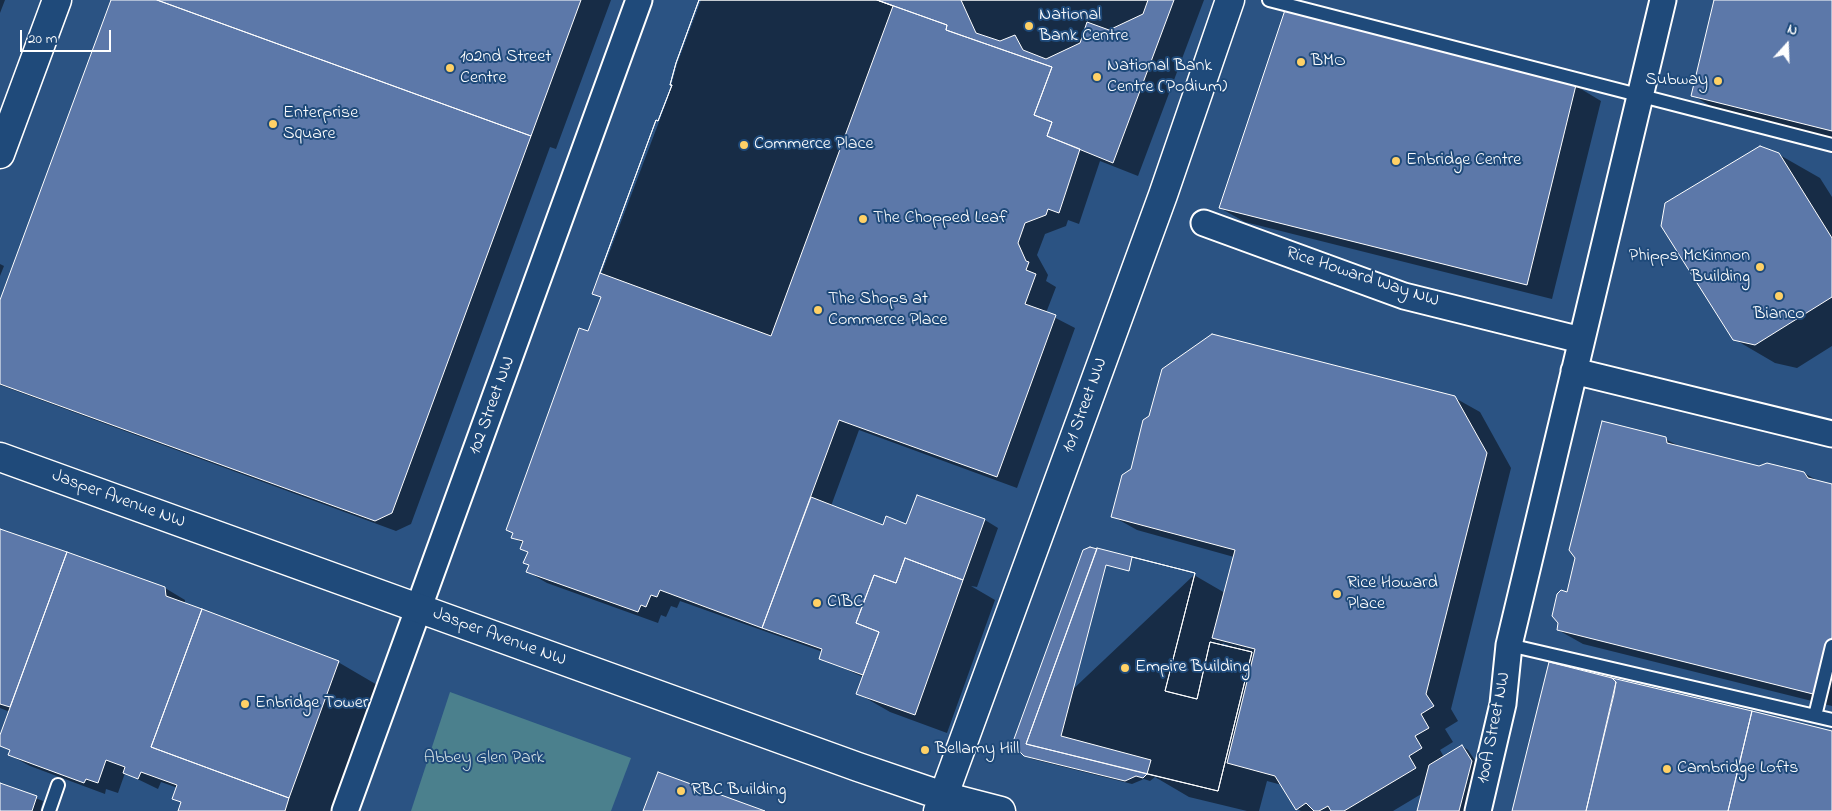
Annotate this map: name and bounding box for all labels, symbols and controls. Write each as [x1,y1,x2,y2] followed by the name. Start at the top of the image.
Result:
[1039,5,1129,48] place label: National Bank Centre
[1784,19,1800,42] text: N
[22,20,114,52] scale bar
[1023,20,1035,32] marker: National Bank Centre
[1762,20,1812,70] north arrow
[28,28,57,50] text: 20 m
[460,47,551,90] place label: 102nd Street Centre
[1311,51,1346,73] place label: BMO
[1107,56,1227,98] place label: National Bank Centre (Podium)
[1295,56,1307,68] marker: BMO
[444,62,456,74] marker: 102nd Street Centre
[1645,70,1708,92] place label: Subway
[1091,71,1103,83] marker: National Bank Centre (Podium)
[1712,75,1724,87] marker: Subway
[283,103,358,146] place label: Enterprise Square
[267,118,279,130] marker: Enterprise Square
[754,134,874,156] place label: Commerce Place
[738,139,750,151] marker: Commerce Place
[1406,150,1521,172] place label: Enbridge Centre
[1390,155,1402,167] marker: Enbridge Centre
[873,208,1007,230] place label: The Chopped Leaf
[857,213,869,225] marker: The Chopped Leaf
[1283,243,1441,313] street label: Rice Howard Way NW
[1629,246,1750,288] place label: Phipps McKinnon Building
[1754,261,1766,273] marker: Phipps McKinnon Building
[828,289,948,332] place label: The Shops at Commerce Place
[1773,290,1785,302] marker: Bianco
[812,304,824,316] marker: The Shops at Commerce Place
[1753,304,1805,326] place label: Bianco
[465,354,521,458] street label: 102 Street NW
[1059,355,1113,457] street label: 101 Street NW
[49,466,187,534] street label: Jasper Avenue NW
[1347,573,1438,616] place label: Rice Howard Place
[1331,588,1343,600] marker: Rice Howard Place
[827,592,863,614] place label: CIBC
[811,597,823,609] marker: CIBC
[430,604,568,672] street label: Jasper Avenue NW
[1135,657,1250,679] place label: Empire Building
[1119,662,1131,674] marker: Empire Building
[1474,671,1516,785] street label: 100A Street NW
[255,693,368,715] place label: Enbridge Tower
[239,698,251,710] marker: Enbridge Tower
[935,739,1019,761] place label: Bellamy Hill
[919,744,931,756] marker: Bellamy Hill
[424,748,544,770] park label: Abbey Glen Park
[1677,758,1799,780] place label: Cambridge Lofts
[1661,763,1673,775] marker: Cambridge Lofts
[691,780,786,802] place label: RBC Building
[675,785,687,797] marker: RBC Building

